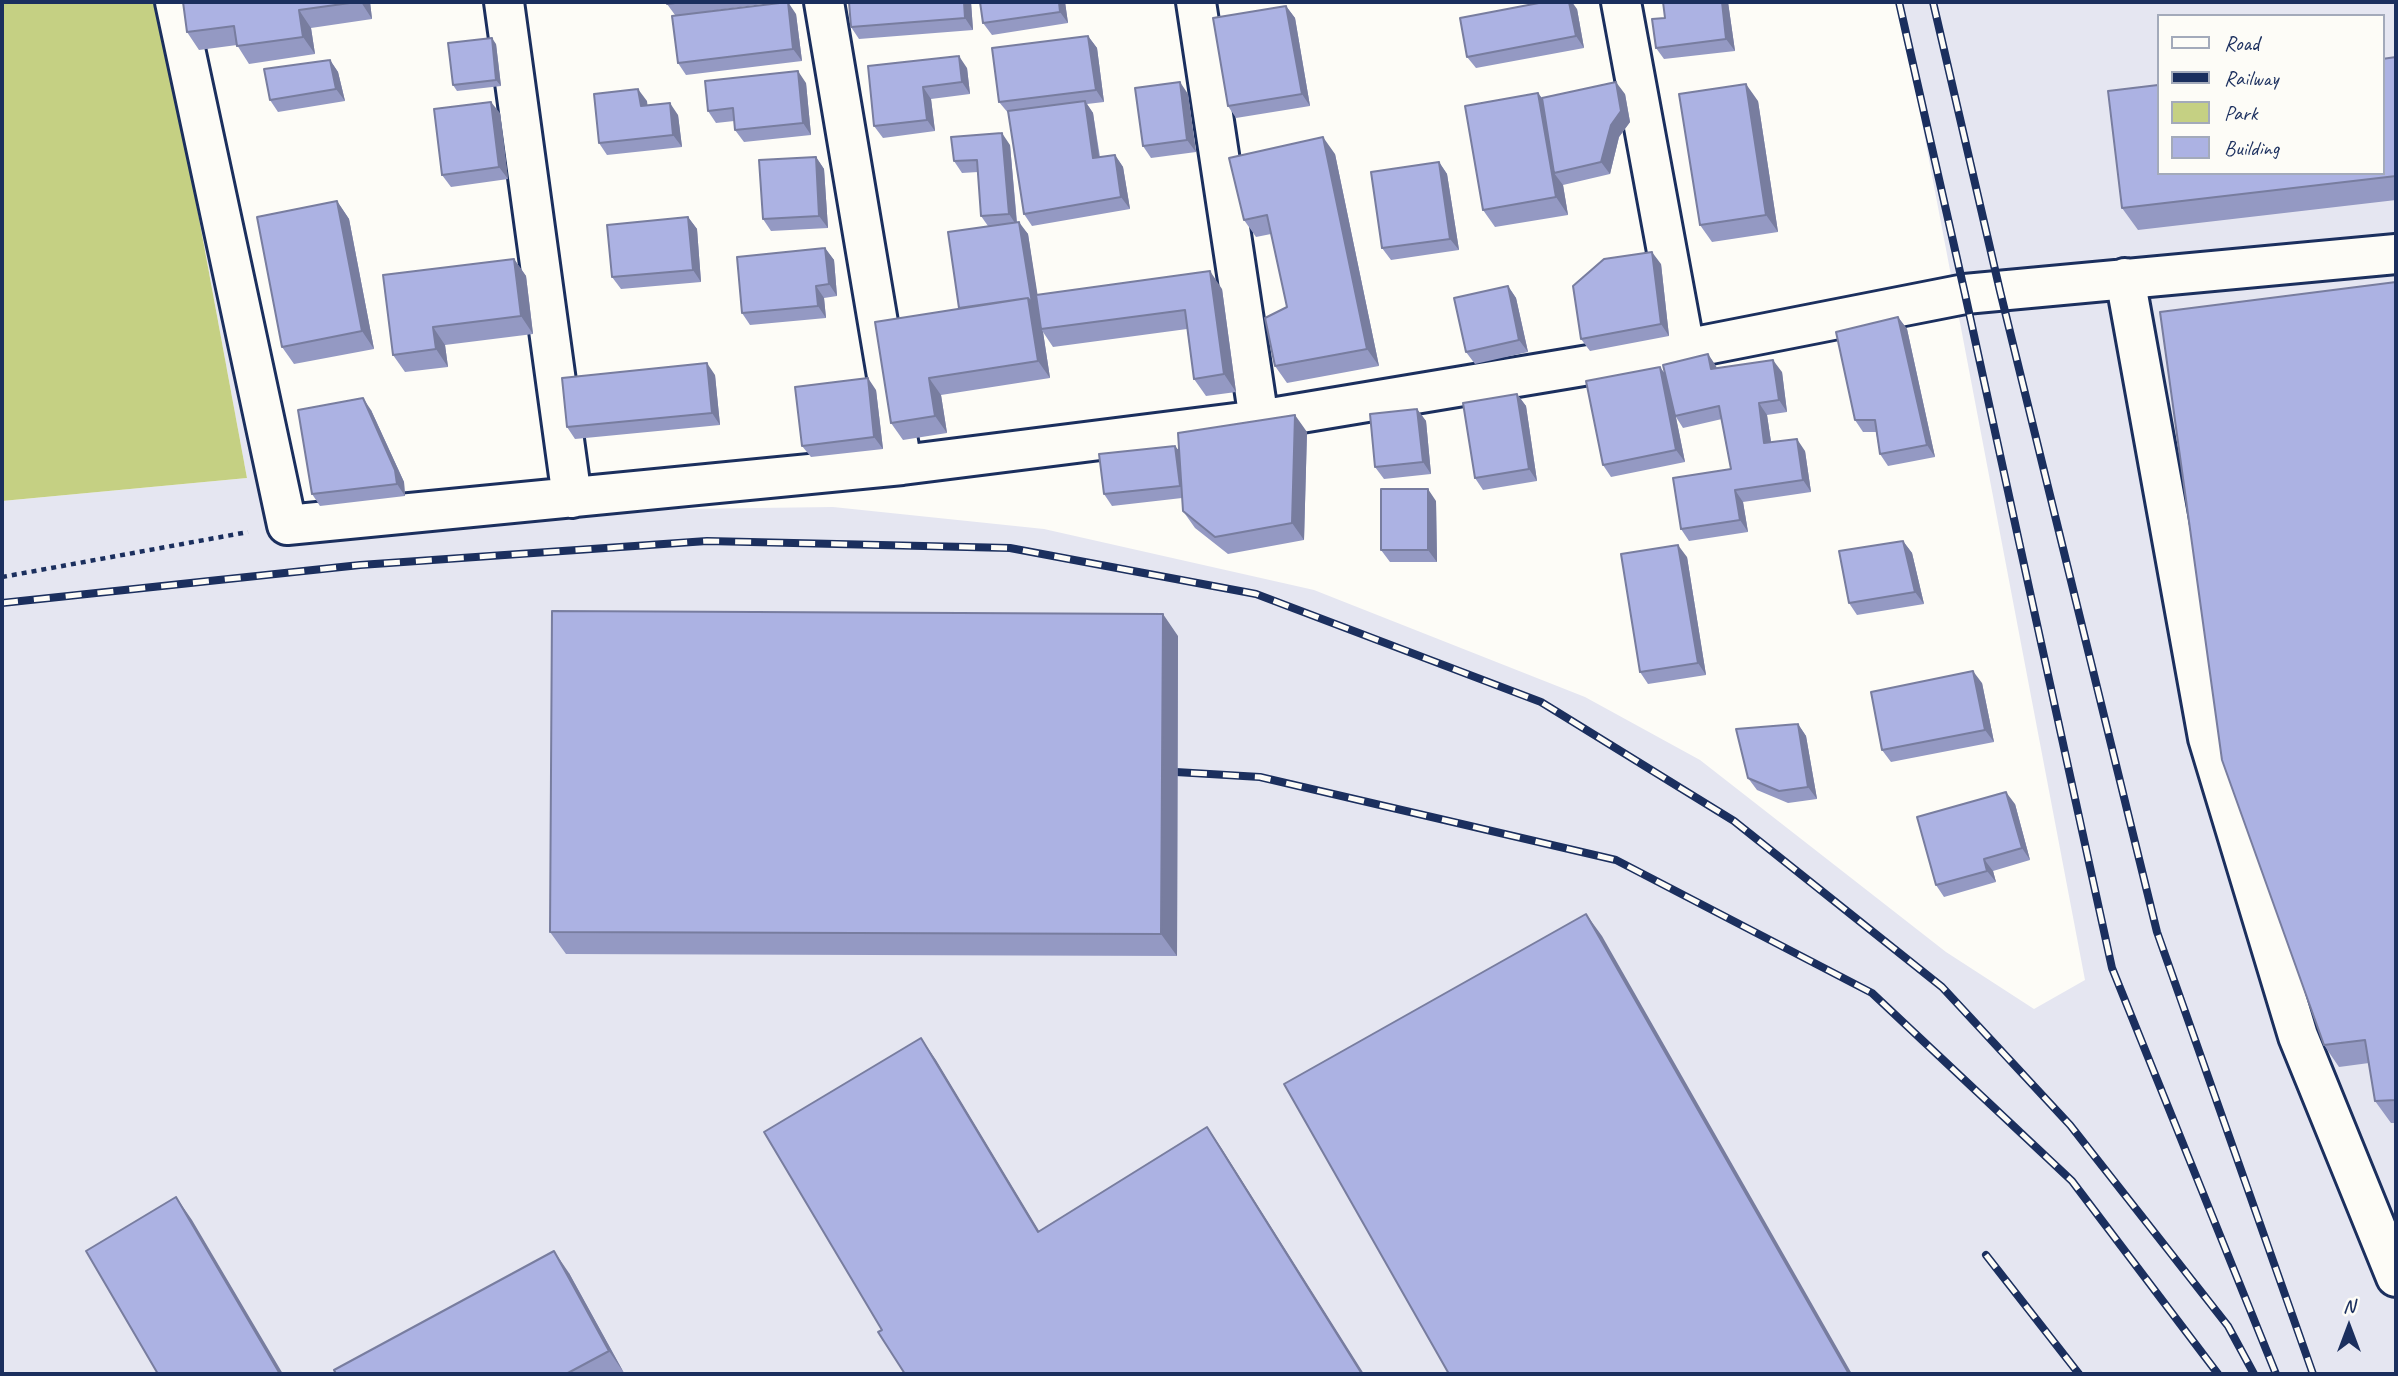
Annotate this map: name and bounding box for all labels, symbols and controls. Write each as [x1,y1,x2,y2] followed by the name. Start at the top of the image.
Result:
[2156,14,2384,175] legend
[2224,30,2259,56] text: Road
[2224,65,2278,91] text: Railway
[2224,100,2257,126] text: Park
[2224,135,2279,161] text: Building
[2314,1292,2384,1362] north arrow
[2343,1294,2355,1318] text: N

